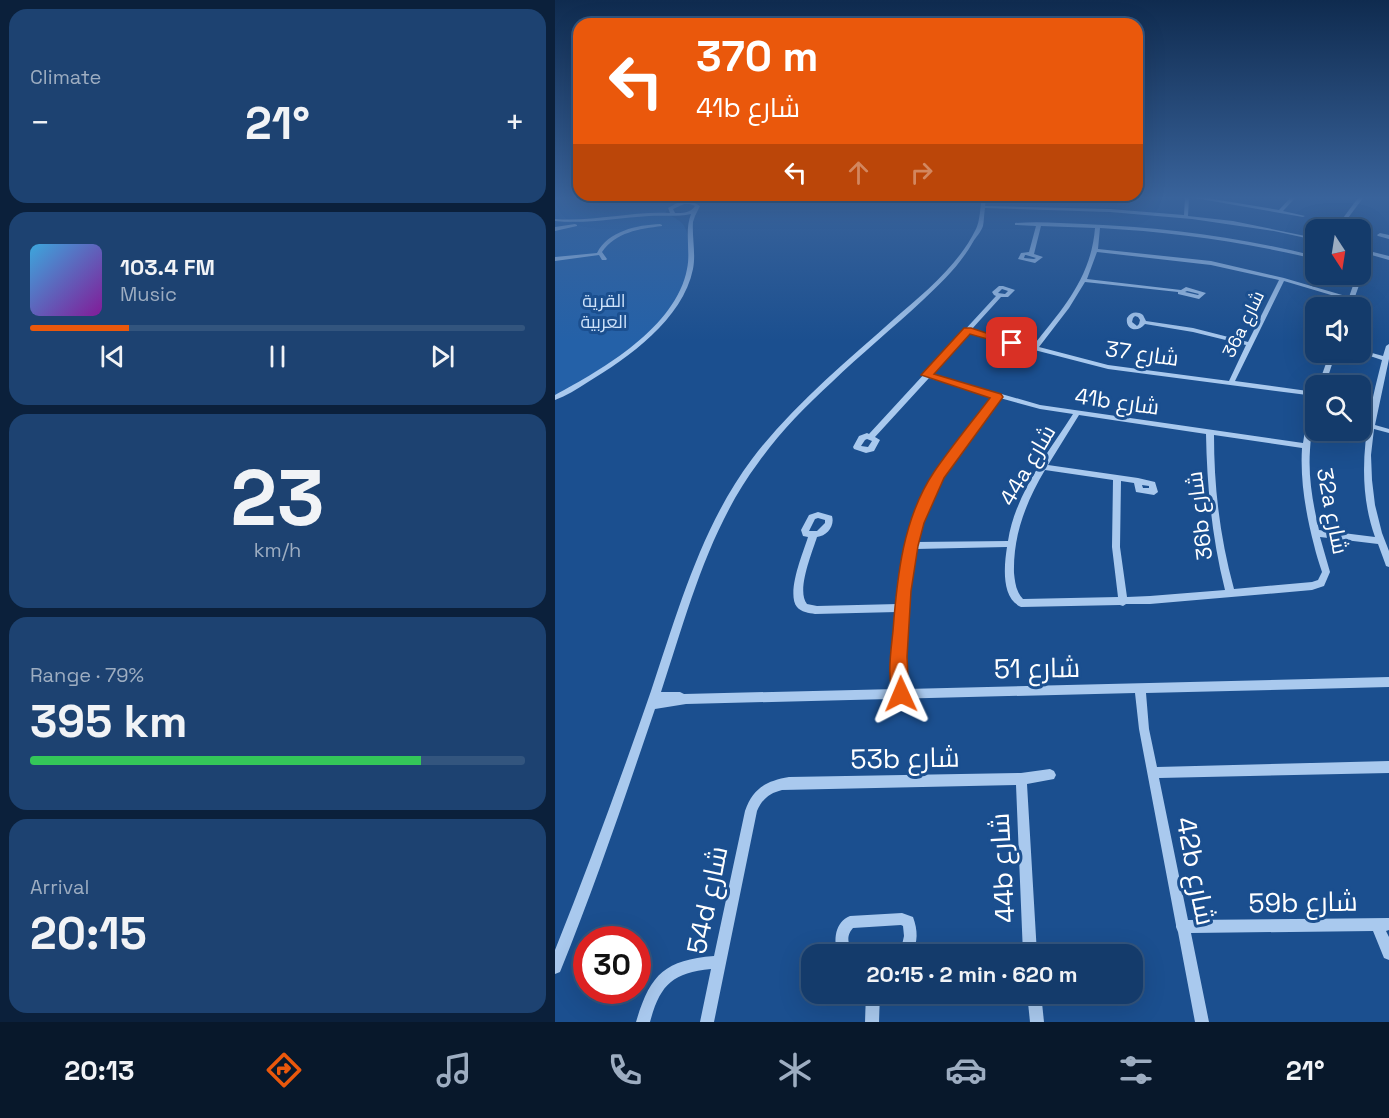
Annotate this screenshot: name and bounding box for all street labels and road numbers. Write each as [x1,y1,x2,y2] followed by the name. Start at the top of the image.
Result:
[1217,287,1270,362] street label: 36a شارع
[1103,334,1181,373] street label: شارع 37
[1073,381,1161,422] street label: 41b شارع
[993,420,1062,511] street label: 44a شارع
[1310,465,1355,557] street label: 32a شارع
[1180,470,1219,562] street label: 36b شارع
[994,650,1080,687] street label: شارع 51
[850,740,960,777] street label: 53b شارع
[982,812,1023,924] street label: 44b شارع
[1167,814,1224,928] street label: 42b شارع
[678,843,736,957] street label: 54d شارع
[1248,884,1358,921] street label: 59b شارع

